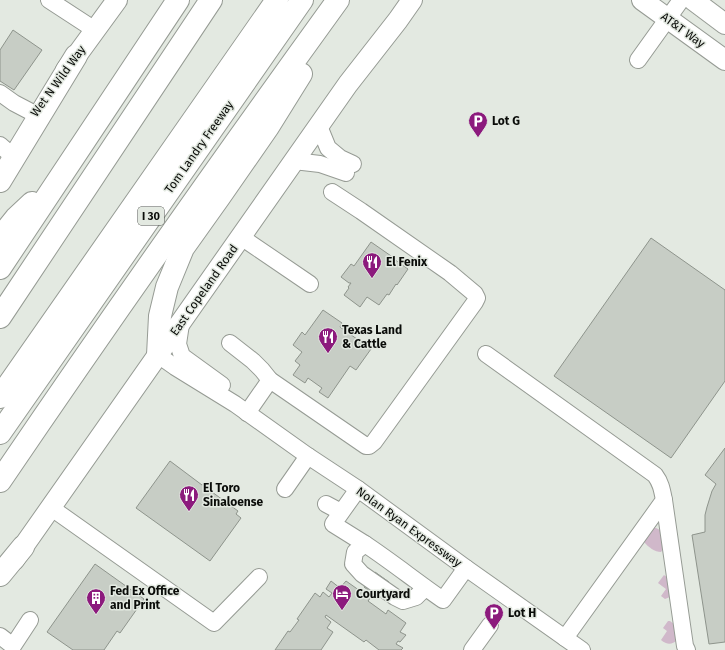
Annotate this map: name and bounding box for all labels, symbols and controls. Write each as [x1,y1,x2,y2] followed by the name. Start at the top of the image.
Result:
[658,9,708,51] street label: AT&T Way
[28,43,88,119] street label: Wet N Wild Way
[162,98,236,196] street label: Tom Landry Freeway
[467,110,489,138] parking icon: Lot G
[492,114,520,128] place label: Lot G
[138,207,164,225] road number: I 30
[167,242,241,338] street label: East Copeland Road
[361,251,383,279] restaurant icon: El Fenix
[386,255,428,269] place label: El Fenix
[342,323,402,351] place label: Texas Land & Cattle
[317,326,339,354] restaurant icon: Texas Land & Cattle
[203,481,263,509] place label: El Toro Sinaloense
[178,484,200,512] restaurant icon: El Toro Sinaloense
[354,484,465,570] street label: Nolan Ryan Expressway
[331,583,353,611] hotel icon: Courtyard
[110,584,180,612] place label: Fed Ex Office and Print
[85,587,107,615] building icon: Fed Ex Office and Print
[356,587,410,601] place label: Courtyard
[483,602,505,630] parking icon: Lot H
[508,606,536,620] place label: Lot H

